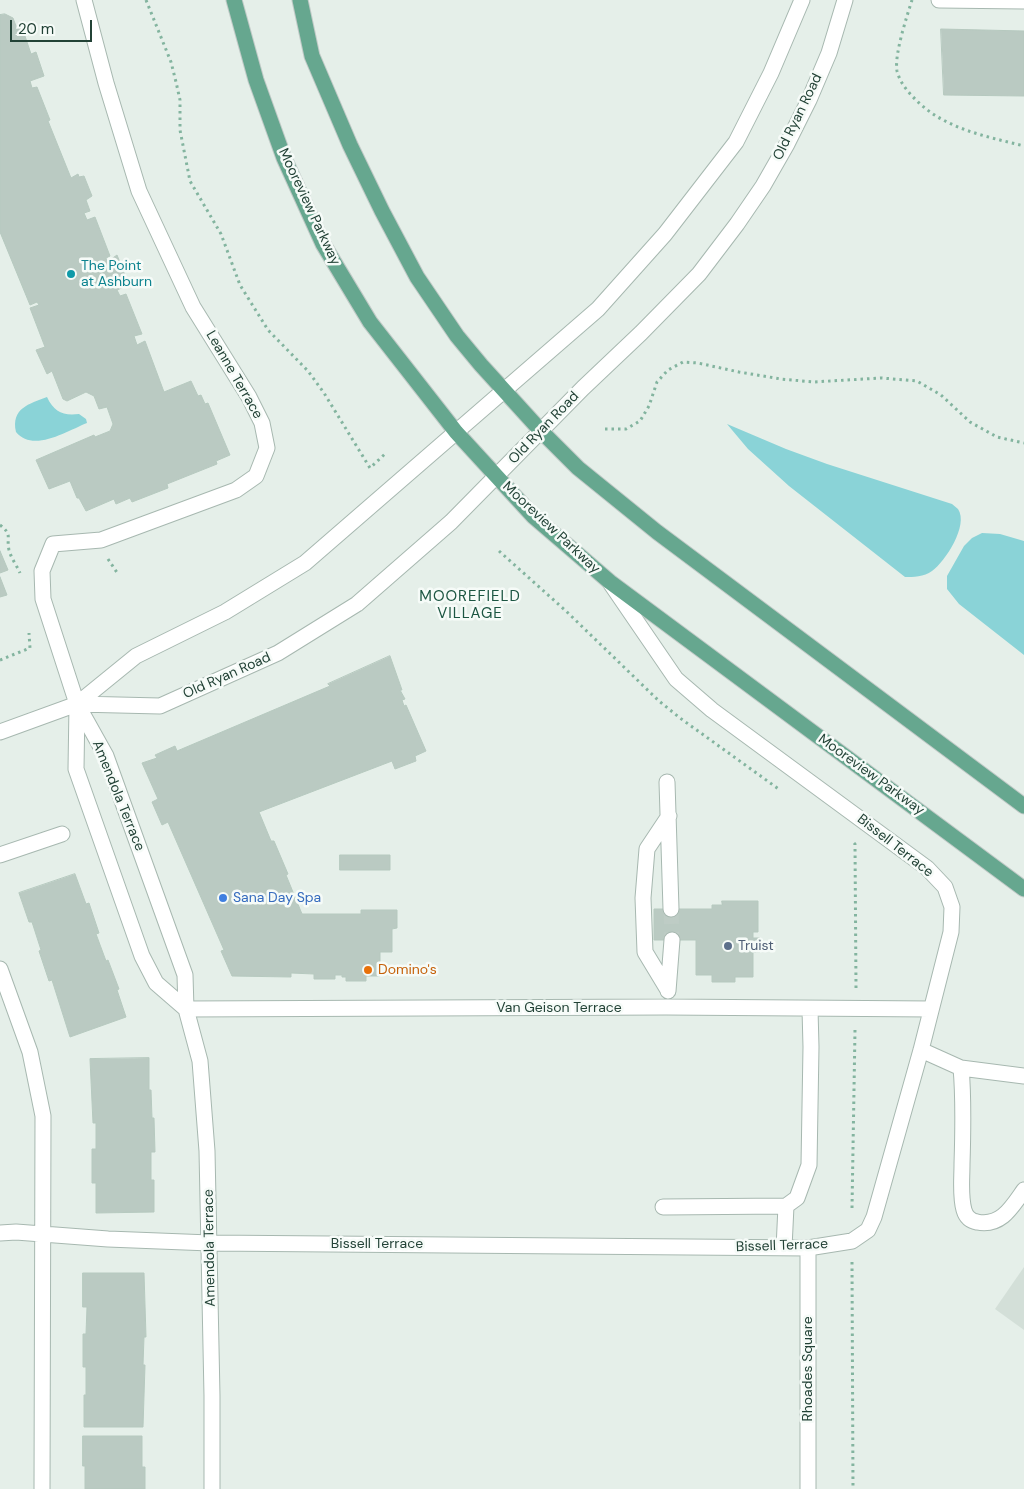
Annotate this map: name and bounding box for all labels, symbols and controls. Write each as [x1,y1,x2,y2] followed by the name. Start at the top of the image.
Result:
[12,10,95,42] scale bar
[18,19,54,39] text: 20 m
[770,71,826,163] street label: Old Ryan Road
[275,146,343,268] street label: Mooreview Parkway
[81,258,152,290] place label: The Point at Ashburn
[65,268,77,280] marker: The Point at Ashburn
[202,328,266,422] street label: Leanne Terrace
[505,388,583,468] street label: Old Ryan Road
[499,479,603,577] street label: Mooreview Parkway
[418,588,522,623] district label: MOOREFIELD VILLAGE
[181,649,273,703] street label: Old Ryan Road
[815,731,927,819] street label: Mooreview Parkway
[88,738,148,854] street label: Amendola Terrace
[853,811,937,881] street label: Bissell Terrace
[233,890,321,906] place label: Sana Day Spa
[217,892,229,904] marker: Sana Day Spa
[738,938,774,954] place label: Truist
[722,940,734,952] marker: Truist
[378,962,437,978] place label: Domino's
[362,964,374,976] marker: Domino's
[496,1000,622,1016] street label: Van Geison Terrace
[201,1189,219,1307] street label: Amendola Terrace
[331,1236,423,1252] street label: Bissell Terrace
[736,1236,828,1256] street label: Bissell Terrace
[800,1316,816,1422] street label: Rhoades Square

